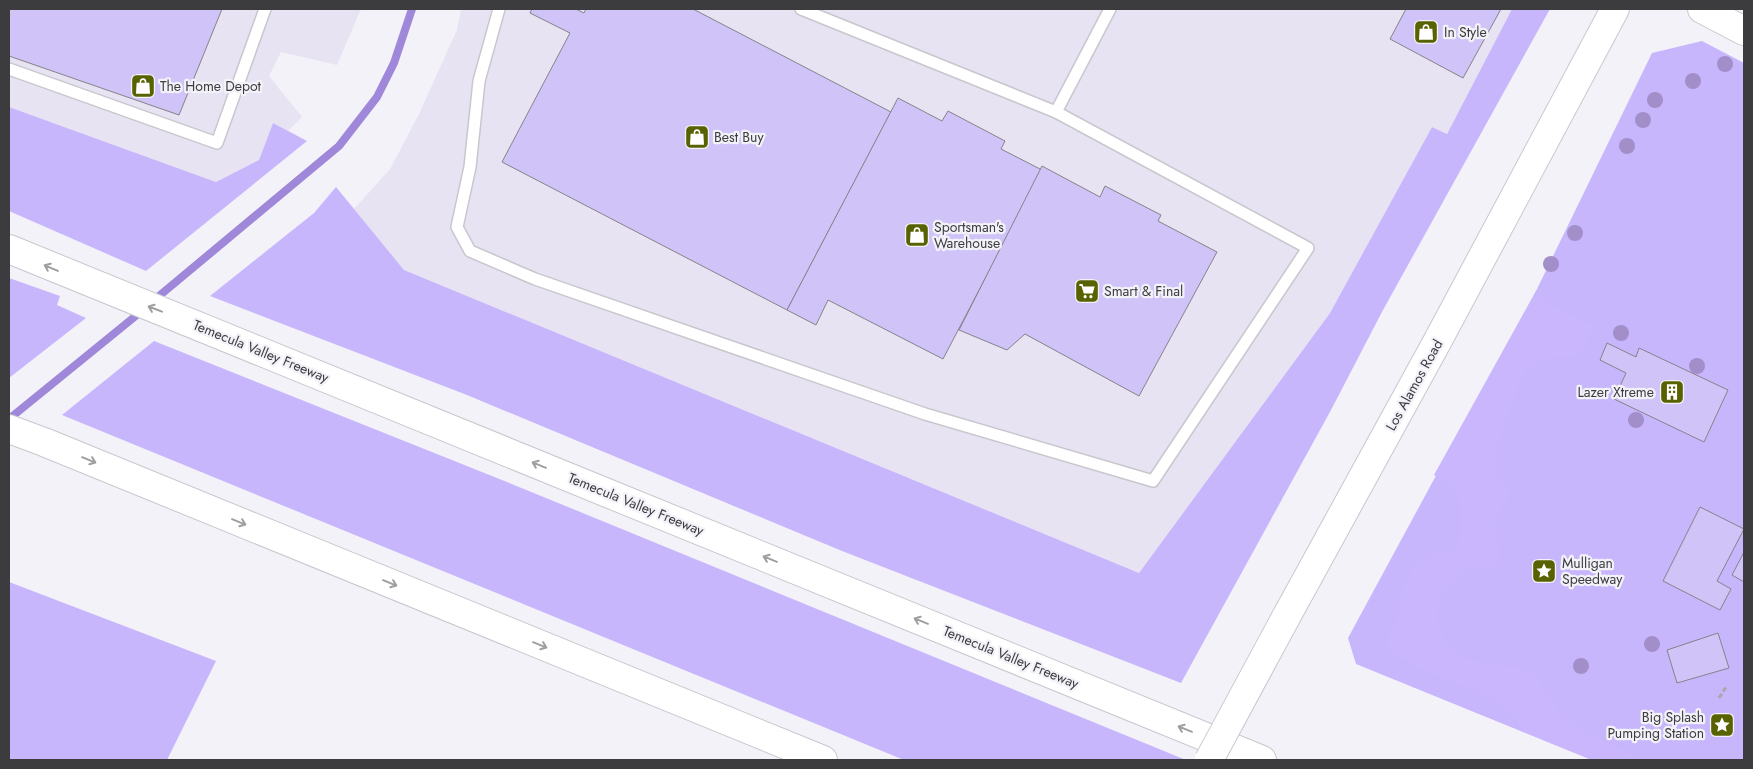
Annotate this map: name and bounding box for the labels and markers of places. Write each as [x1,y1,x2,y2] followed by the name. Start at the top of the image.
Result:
[1413,19,1439,45] shop icon: In Style
[1444,22,1487,42] place label: In Style
[130,73,156,99] shop icon: The Home Depot
[160,76,262,96] place label: The Home Depot
[684,124,710,150] shop icon: Best Buy
[714,127,764,147] place label: Best Buy
[934,217,1004,253] place label: Sportsman's Warehouse
[904,222,930,248] shop icon: Sportsman's Warehouse
[1074,278,1100,304] supermarket icon: Smart & Final
[1104,281,1183,301] place label: Smart & Final
[1659,379,1685,405] building icon: Lazer Xtreme
[1577,382,1654,402] place label: Lazer Xtreme
[1562,553,1623,589] place label: Mulligan Speedway
[1531,558,1557,584] place icon: Mulligan Speedway
[1607,707,1704,743] place label: Big Splash Pumping Station
[1709,712,1735,738] place icon: Big Splash Pumping Station

